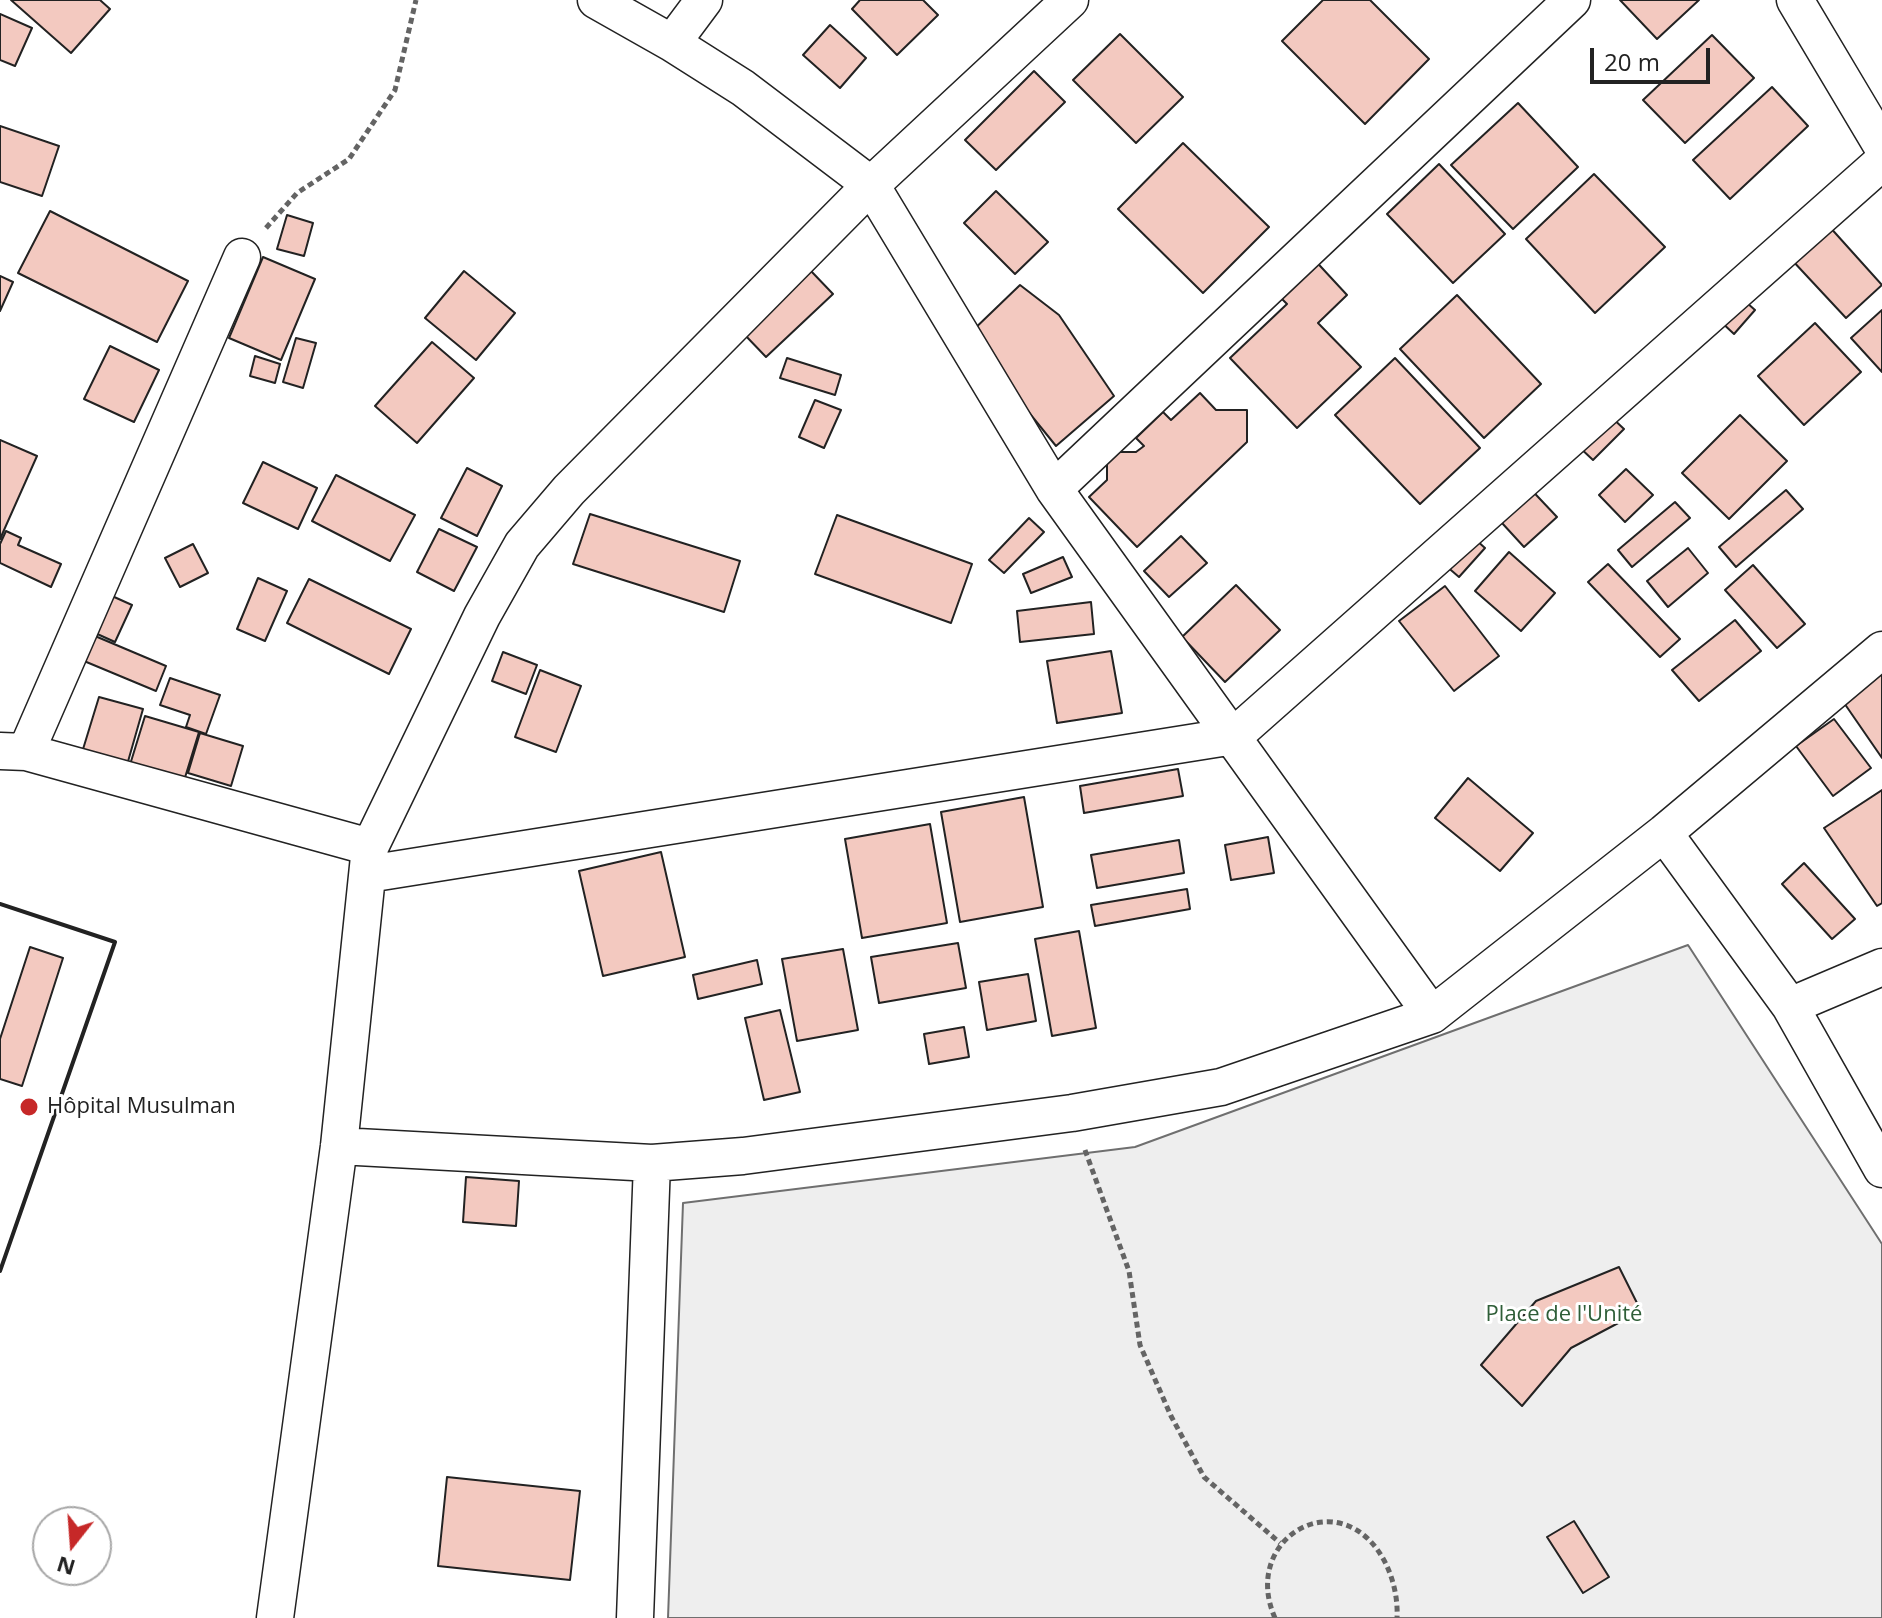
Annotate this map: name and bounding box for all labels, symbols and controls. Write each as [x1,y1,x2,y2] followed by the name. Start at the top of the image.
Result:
[1594,32,1714,82] scale bar
[1604,45,1660,78] text: 20 m
[47,1094,236,1120] place label: Hôpital Musulman
[18,1096,40,1118] marker: Hôpital Musulman
[1486,1302,1642,1328] park label: Place de l'Unité
[32,1506,112,1586] north arrow
[53,1550,79,1584] text: N

